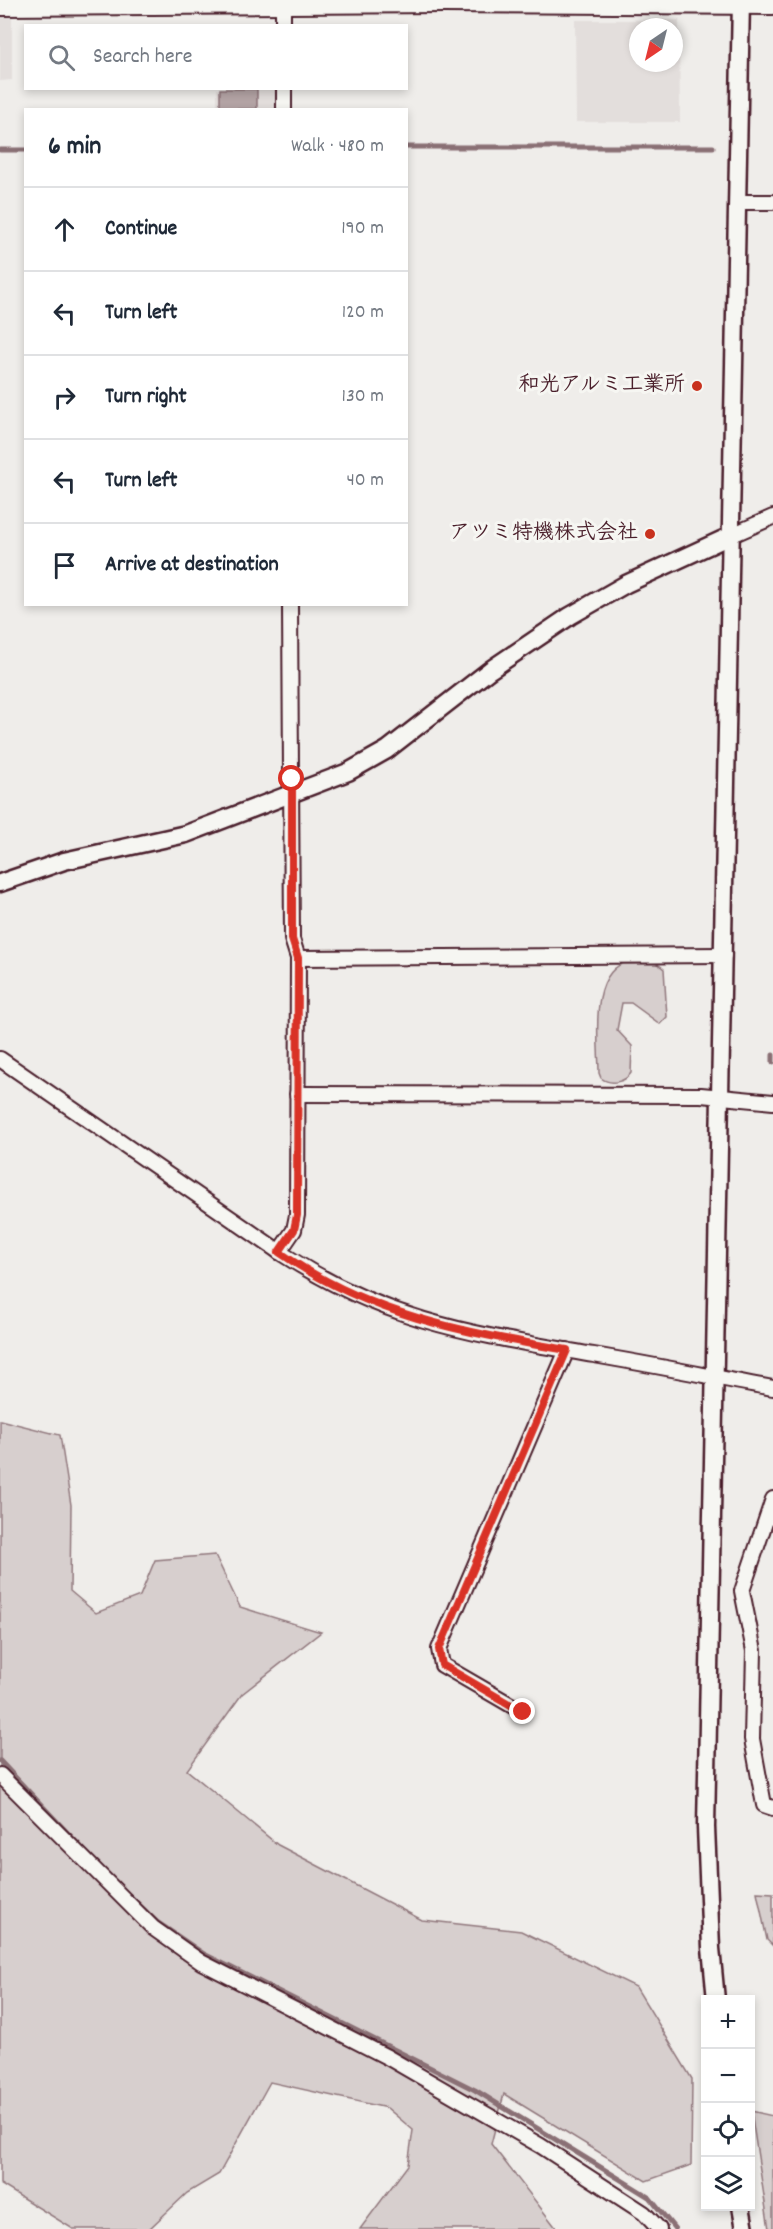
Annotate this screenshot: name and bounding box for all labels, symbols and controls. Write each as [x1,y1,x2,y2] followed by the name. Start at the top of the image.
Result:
[629,18,683,72] north arrow
[24,24,408,90] search box
[45,41,78,74] icon: search
[93,42,192,73] text: Search here
[48,129,101,166] text: 6 min
[291,133,384,161] text: Walk · 480 m
[48,213,81,246] icon: ahead
[105,214,177,245] text: Continue
[341,215,384,243] text: 190 m
[48,297,81,330] icon: left
[105,298,177,329] text: Turn left
[342,299,384,327] text: 120 m
[518,371,685,401] place label: 和光アルミ工業所
[690,379,704,393] marker: 和光アルミ工業所
[48,381,81,414] icon: right
[105,382,187,413] text: Turn right
[342,383,384,411] text: 130 m
[48,465,81,498] icon: left
[105,466,177,497] text: Turn left
[346,467,384,495] text: 40 m
[449,519,638,549] place label: アツミ特機株式会社
[643,527,657,541] marker: アツミ特機株式会社
[48,549,81,582] icon: arrive
[105,550,279,581] text: Arrive at destination
[278,765,304,791] route start
[509,1698,535,1724] route end
[701,1995,755,2211] map controls
[701,1995,755,2049] button: +
[701,2049,755,2103] button: −
[701,2103,755,2157] button: locate
[701,2157,755,2211] button: layers

